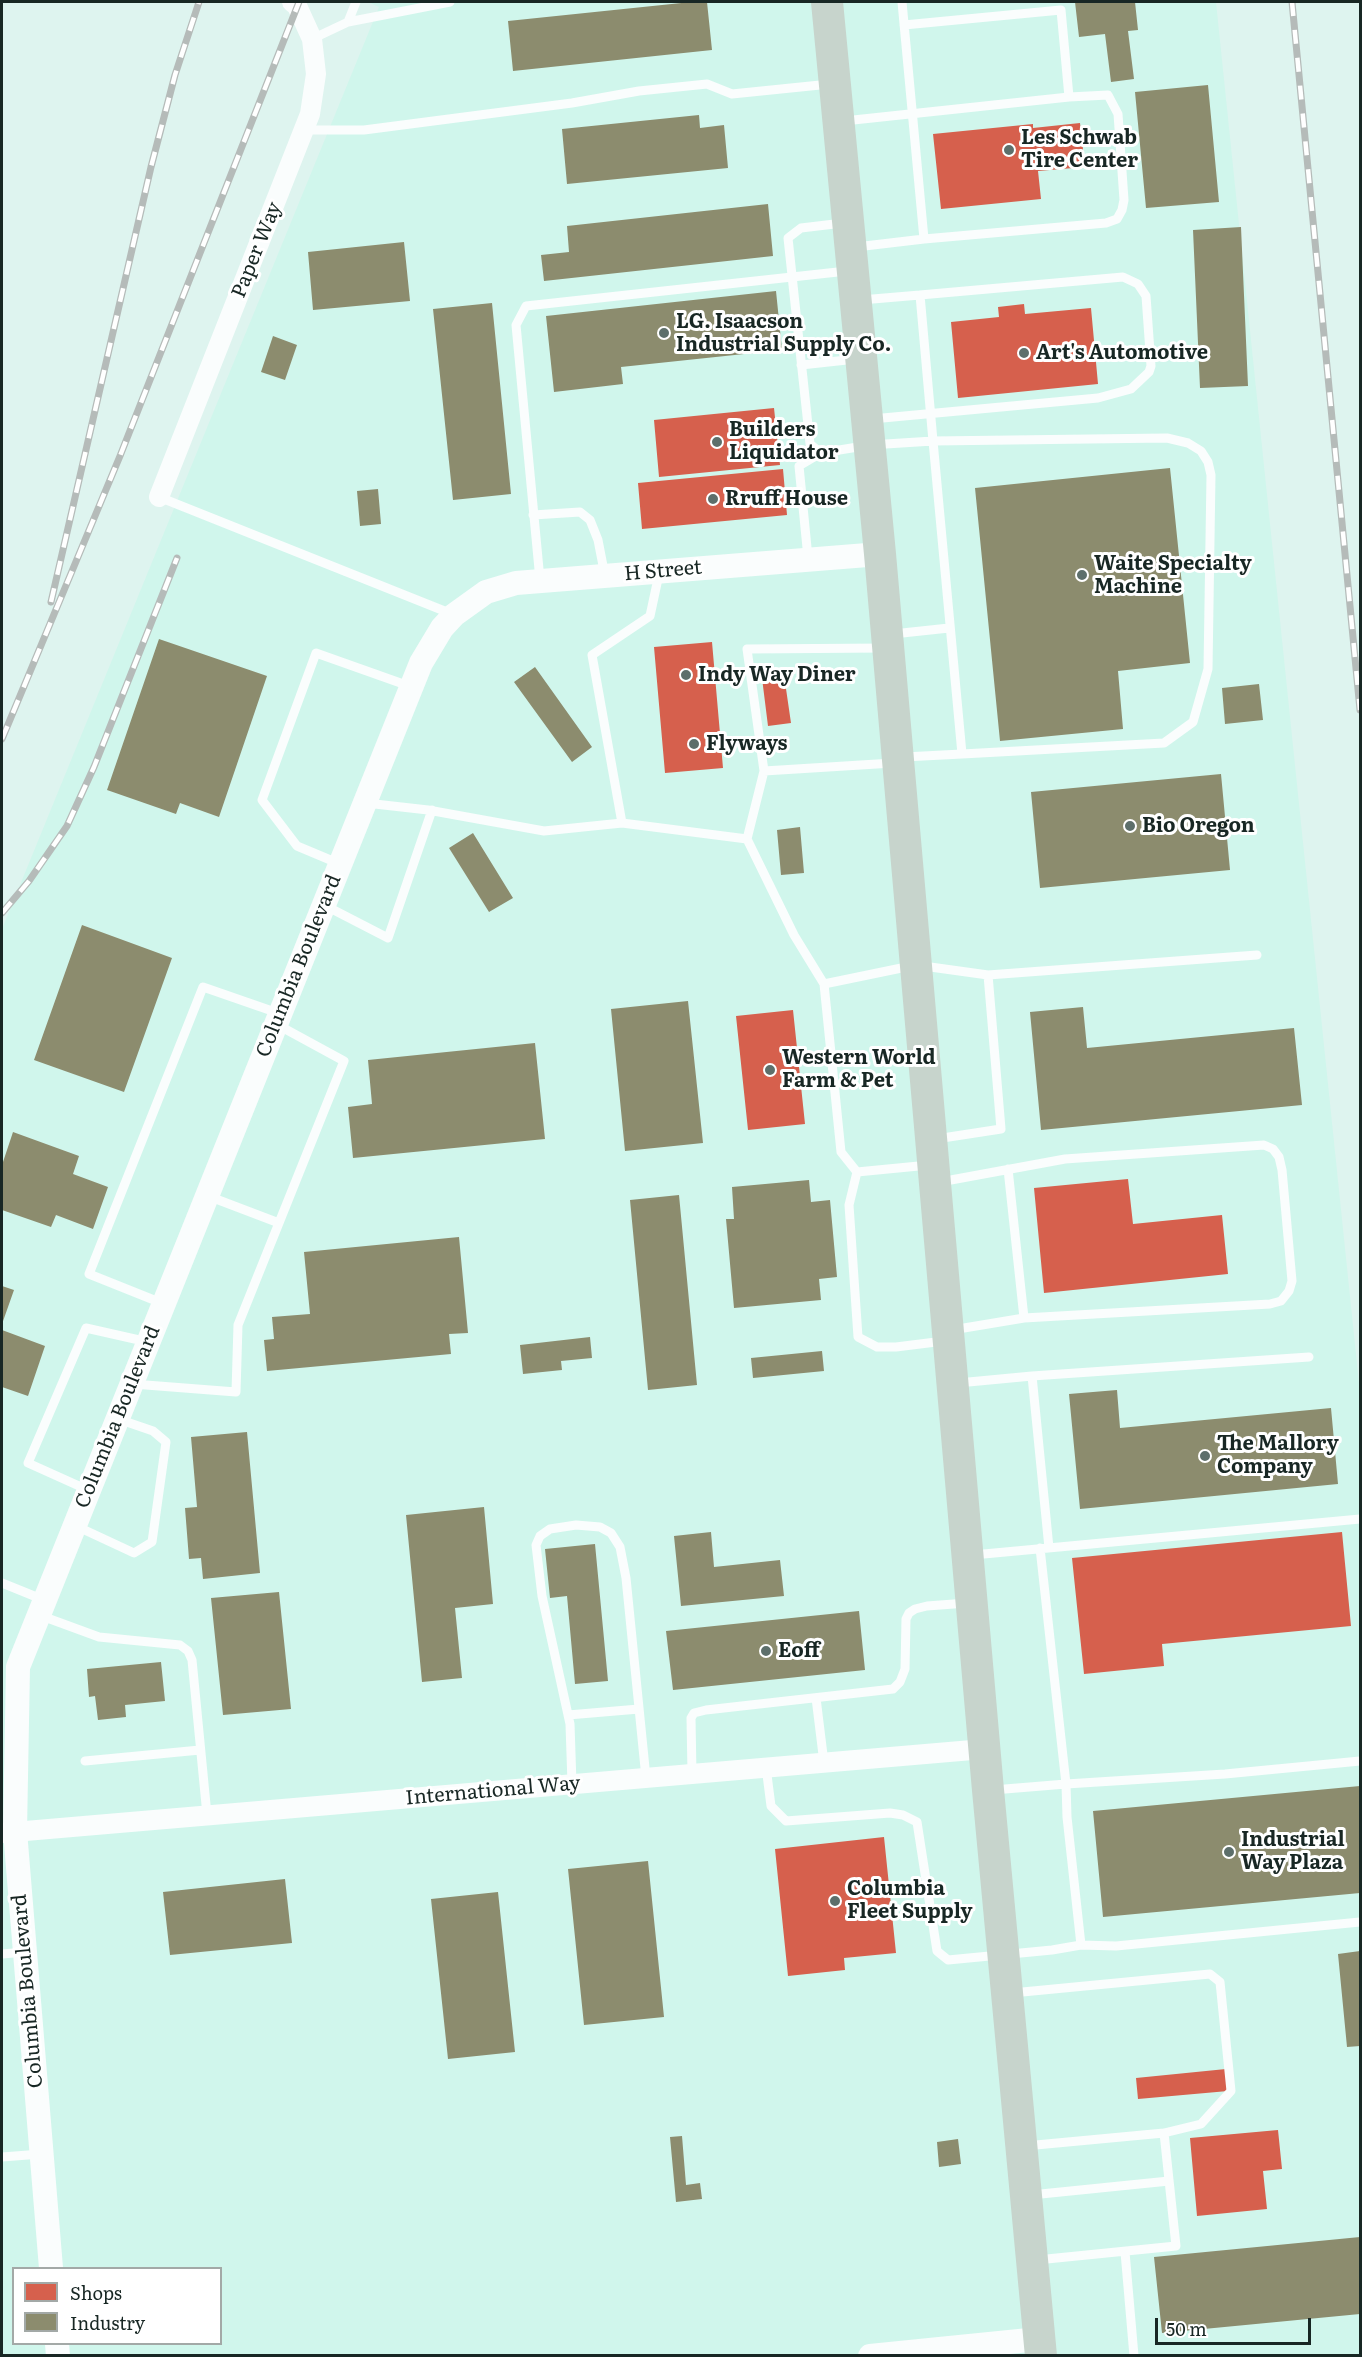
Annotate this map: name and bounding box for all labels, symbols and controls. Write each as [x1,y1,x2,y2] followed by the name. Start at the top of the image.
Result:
[1021,126,1138,173] place label: Les Schwab Tire Center
[1002,143,1016,157] marker: Les Schwab Tire Center
[227,199,287,301] street label: Paper Way
[676,310,891,357] place label: LG. Isaacson Industrial Supply Co.
[657,326,671,340] marker: LG. Isaacson Industrial Supply Co.
[1036,341,1208,365] place label: Art's Automotive
[1017,346,1031,360] marker: Art's Automotive
[729,418,839,465] place label: Builders Liquidator
[710,435,724,449] marker: Builders Liquidator
[725,487,848,511] place label: Rruff House
[706,492,720,506] marker: Rruff House
[1094,552,1252,599] place label: Waite Specialty Machine
[623,556,703,586] street label: H Street
[1075,568,1089,582] marker: Waite Specialty Machine
[698,663,856,687] place label: Indy Way Diner
[679,668,693,682] marker: Indy Way Diner
[706,732,788,756] place label: Flyways
[687,737,701,751] marker: Flyways
[1142,814,1255,838] place label: Bio Oregon
[1123,819,1137,833] marker: Bio Oregon
[251,871,347,1061] street label: Columbia Boulevard
[782,1046,936,1093] place label: Western World Farm & Pet
[763,1063,777,1077] marker: Western World Farm & Pet
[70,1322,166,1512] street label: Columbia Boulevard
[1217,1432,1339,1479] place label: The Mallory Company
[1198,1449,1212,1463] marker: The Mallory Company
[778,1639,820,1663] place label: Eoff
[759,1644,773,1658] marker: Eoff
[404,1771,582,1811] street label: International Way
[1241,1828,1345,1875] place label: Industrial Way Plaza
[1222,1845,1236,1859] marker: Industrial Way Plaza
[847,1877,972,1924] place label: Columbia Fleet Supply
[8,1893,48,2089] street label: Columbia Boulevard
[828,1894,842,1908] marker: Columbia Fleet Supply
[12,2267,222,2345] legend
[70,2279,122,2306] text: Shops
[1158,2306,1314,2344] scale bar
[70,2309,145,2336] text: Industry
[1166,2315,1207,2342] text: 50 m

